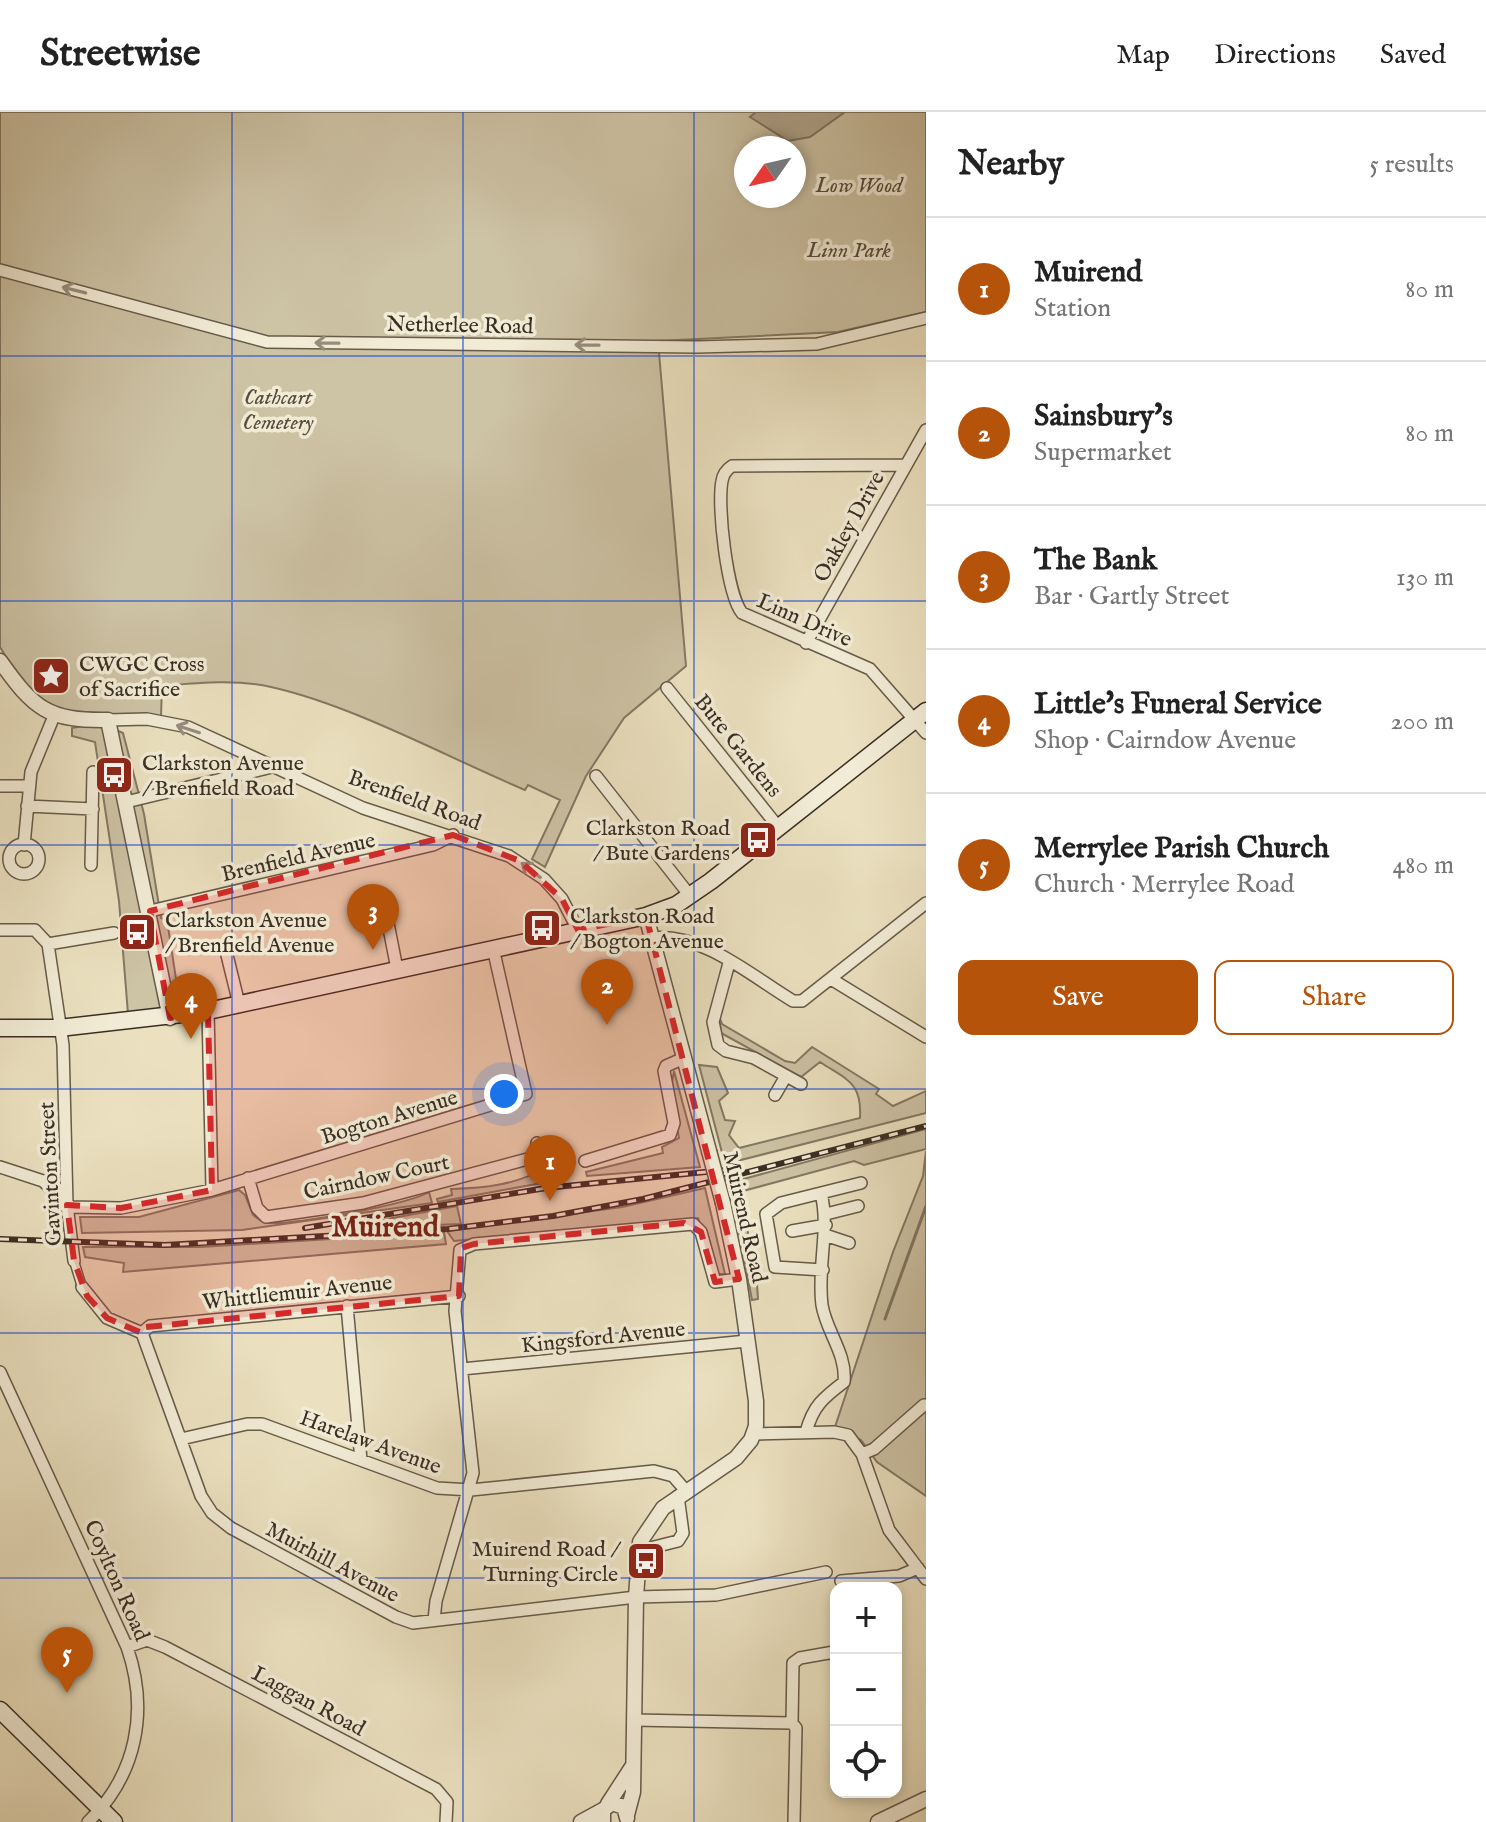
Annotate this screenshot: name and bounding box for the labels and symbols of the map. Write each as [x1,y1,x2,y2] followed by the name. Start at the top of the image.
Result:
[734,136,806,208] north arrow
[815,172,904,200] park label: Low Wood
[806,237,891,265] park label: Linn Park
[62,281,88,296] one-way arrow
[386,311,534,341] street label: Netherlee Road
[314,335,341,350] one-way arrow
[574,337,601,353] one-way arrow
[243,384,314,437] park label: Cathcart Cemetery
[808,467,892,587] street label: Oakley Drive
[752,587,856,654] street label: Linn Drive
[79,651,205,704] place label: CWGC Cross of Sacrifice
[30,655,72,697] place icon: CWGC Cross of Sacrifice
[687,689,788,804] street label: Bute Gardens
[176,721,201,735] one-way arrow
[142,750,304,803] place label: Clarkston Avenue / Brenfield Road
[93,754,135,796] bus stop icon: Clarkston Avenue / Brenfield Road
[344,764,485,838] street label: Brenfield Road
[586,815,730,868] place label: Clarkston Road / Bute Gardens
[737,819,779,861] bus stop icon: Clarkston Road / Bute Gardens
[219,827,378,889] street label: Brenfield Avenue
[521,861,542,878] one-way arrow
[347,884,399,950] pin: 3
[570,903,724,956] place label: Clarkston Road / Bogton Avenue
[165,907,334,960] place label: Clarkston Avenue / Brenfield Avenue
[521,907,563,949] bus stop icon: Clarkston Road / Bogton Avenue
[116,911,158,953] bus stop icon: Clarkston Avenue / Brenfield Avenue
[581,959,633,1025] pin: 2
[165,973,217,1039] pin: 4
[484,1074,524,1114] your location
[318,1084,461,1152] street label: Bogton Avenue
[33,1101,69,1247] street label: Gavinton Street
[524,1135,576,1201] pin: 1
[301,1149,452,1207] street label: Cairndow Court
[715,1149,773,1286] street label: Muirend Road
[331,1209,440,1247] district label: Muirend
[201,1269,394,1317] street label: Whittliemuir Avenue
[520,1315,687,1361] street label: Kingsford Avenue
[296,1404,445,1481] street label: Harelaw Avenue
[77,1516,155,1646] street label: Coylton Road
[260,1516,404,1610] street label: Muirhill Avenue
[472,1536,621,1589] place label: Muirend Road / Turning Circle
[625,1540,667,1582] bus stop icon: Muirend Road / Turning Circle
[41,1627,93,1693] pin: 5
[246,1660,370,1744] street label: Laggan Road

